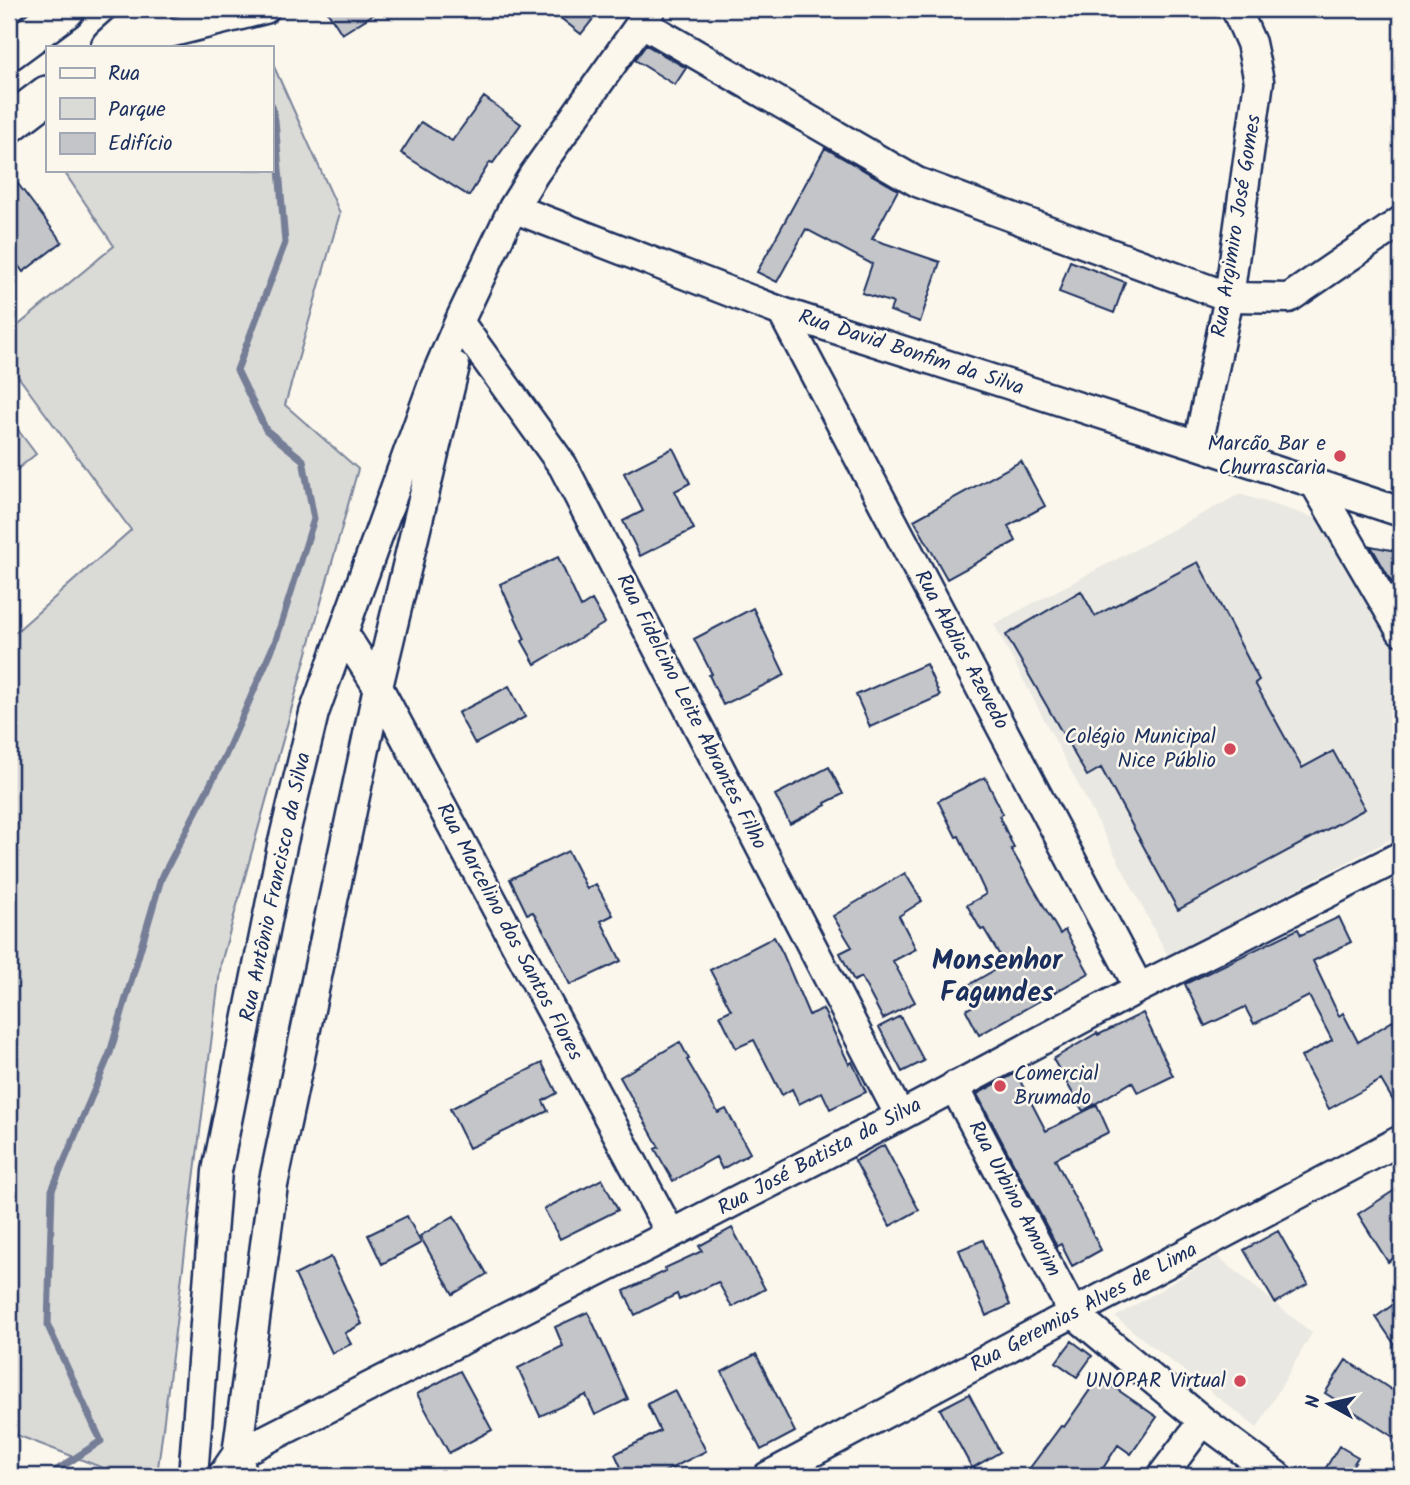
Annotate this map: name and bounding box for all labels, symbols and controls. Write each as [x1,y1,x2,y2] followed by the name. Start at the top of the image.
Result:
[46,46,273,172] legend
[108,58,140,91] text: Rua
[108,94,166,127] text: Parque
[1203,112,1271,340] street label: Rua Argimiro José Gomes
[108,128,173,161] text: Edifício
[794,301,1028,405] street label: Rua David Bonfim da Silva
[1207,428,1327,485] place label: Marcão Bar e Churrascaria
[1332,448,1348,464] marker: Marcão Bar e Churrascaria
[905,564,1017,736] street label: Rua Abdias Azevedo
[607,568,775,856] street label: Rua Fidelcino Leite Abrantes Filho
[1064,721,1216,778] place label: Colégio Municipal Nice Públio
[1222,741,1238,757] marker: Colégio Municipal Nice Públio
[231,749,321,1025] street label: Rua Antônio Francisco da Silva
[427,797,591,1067] street label: Rua Marcelino dos Santos Flores
[932,939,1064,1016] district label: Monsenhor Fagundes
[1014,1058,1099,1115] place label: Comercial Brumado
[992,1078,1008,1094] marker: Comercial Brumado
[712,1089,928,1225] street label: Rua José Batista da Silva
[959,1115,1069,1283] street label: Rua Urbino Amorim
[964,1234,1204,1382] street label: Rua Geremias Alves de Lima
[1085,1365,1226,1398] place label: UNOPAR Virtual
[1294,1370,1364,1440] north arrow
[1232,1373,1248,1389] marker: UNOPAR Virtual
[1298,1394,1330,1410] text: N

